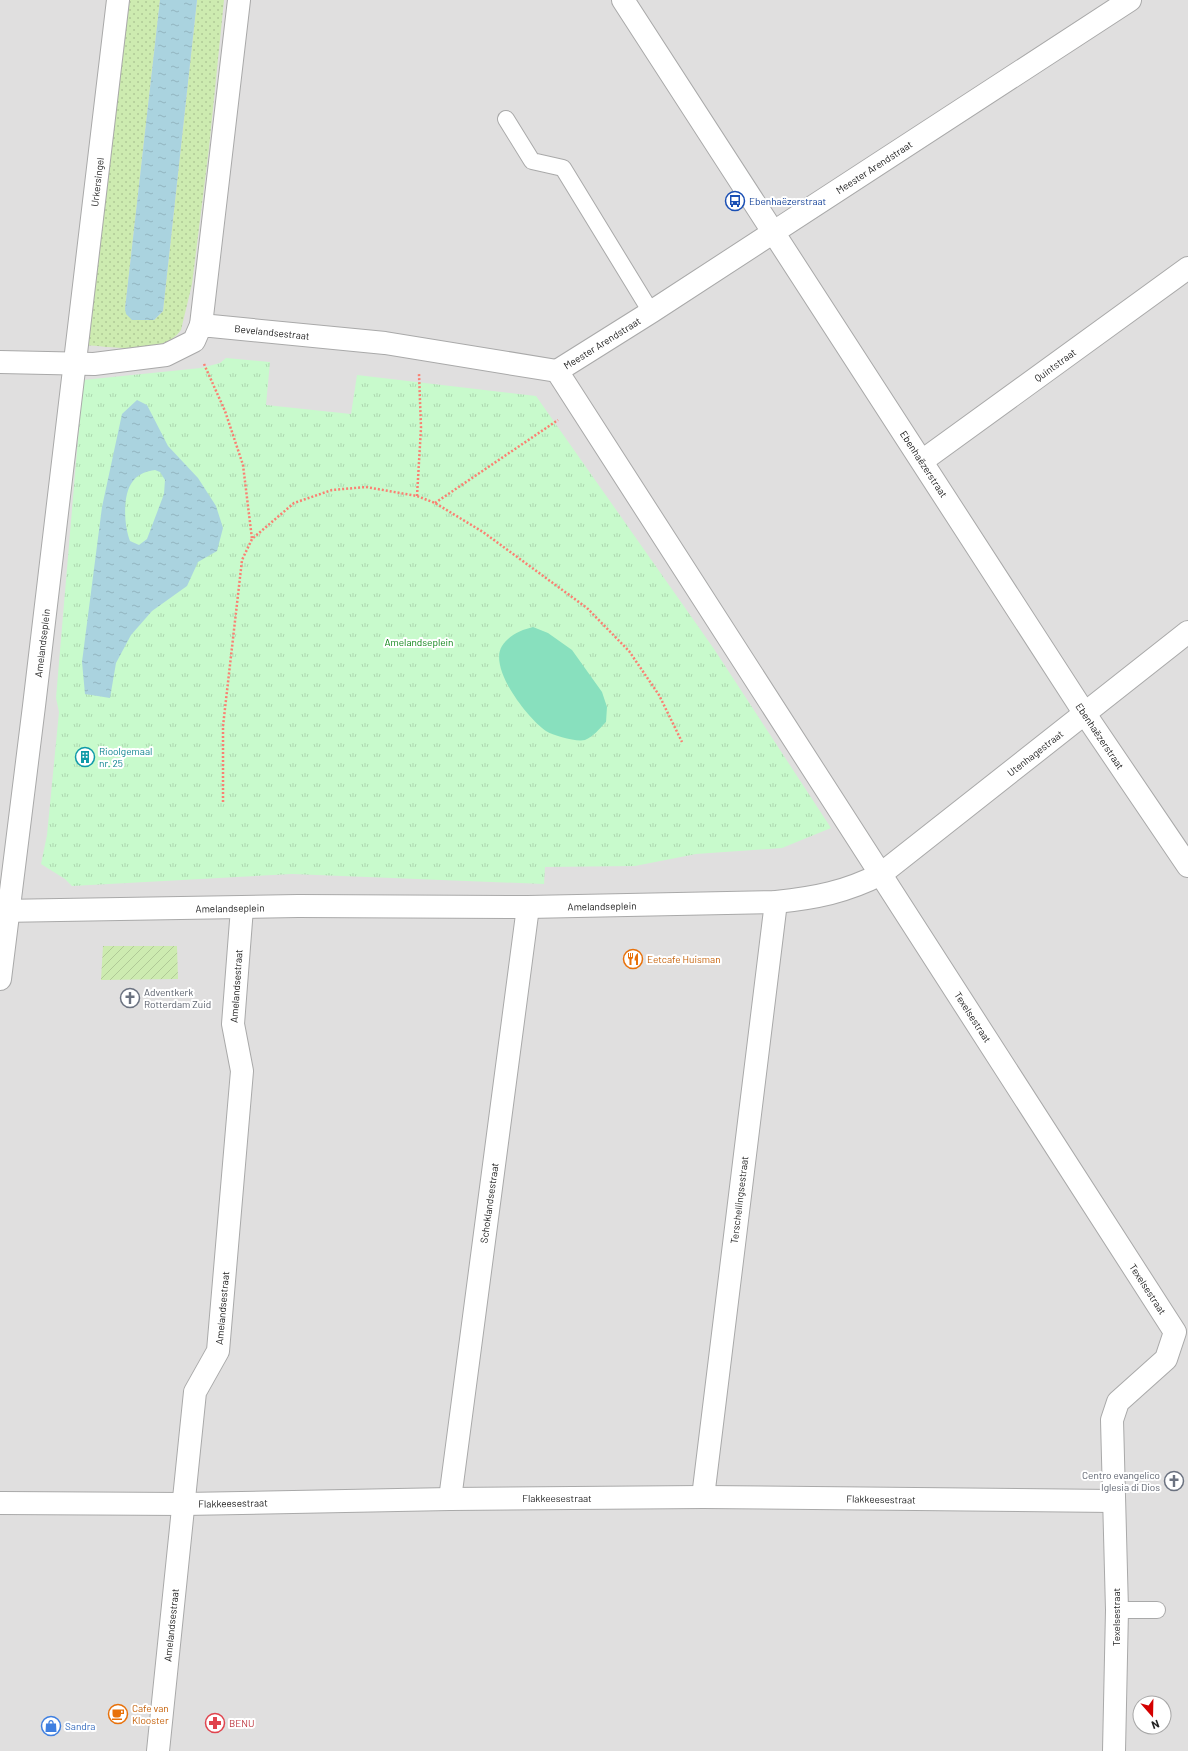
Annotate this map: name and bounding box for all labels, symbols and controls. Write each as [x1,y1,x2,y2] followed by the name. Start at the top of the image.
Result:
[834,138,915,196] street label: Meester Arendstraat
[88,157,106,207] street label: Urkersingel
[724,190,746,212] bus stop icon: Ebenhaëzerstraat
[749,195,827,207] place label: Ebenhaëzerstraat
[561,314,643,372] street label: Meester Arendstraat
[234,322,311,342] street label: Bevelandsestraat
[1032,346,1078,384] street label: Quintstraat
[898,428,950,500] street label: Ebenhaëzerstraat
[32,608,52,678] street label: Amelandseplein
[384,636,454,648] park label: Amelandseplein
[1073,701,1127,772] street label: Ebenhaëzerstraat
[1005,727,1066,779] street label: Utenhagestraat
[99,745,152,769] place label: Rioolgemaal nr. 25
[74,746,96,768] building icon: Rioolgemaal nr. 25
[567,899,637,913] street label: Amelandseplein
[195,901,265,915] street label: Amelandseplein
[227,948,245,1023] street label: Amelandsestraat
[622,948,644,970] restaurant icon: Eetcafe Huisman
[647,953,721,965] place label: Eetcafe Huisman
[144,986,211,1010] place label: Adventkerk Rotterdam Zuid
[119,987,141,1009] church icon: Adventkerk Rotterdam Zuid
[952,989,994,1045] street label: Texelsestraat
[728,1155,750,1245] street label: Terschellingsestraat
[477,1162,501,1244] street label: Schoklandsestraat
[1127,1261,1169,1317] street label: Texelsestraat
[213,1270,231,1345] street label: Amelandsestraat
[1082,1469,1160,1493] place label: Centro evangelico Iglesia di Dios
[1163,1470,1185,1492] church icon: Centro evangelico Iglesia di Dios
[522,1492,592,1504] street label: Flakkeesestraat
[846,1492,916,1506] street label: Flakkeesestraat
[198,1496,268,1510] street label: Flakkeesestraat
[161,1587,181,1662] street label: Amelandsestraat
[1110,1587,1122,1646] street label: Texelsestraat
[1132,1695,1172,1735] north arrow
[132,1702,169,1726] place label: Cafe van Klooster
[107,1703,129,1725] cafe icon: Cafe van Klooster
[204,1712,226,1734] pharmacy icon: BENU
[40,1715,62,1737] shop icon: Sandra
[229,1717,255,1729] place label: BENU
[1150,1718,1161,1732] text: N
[65,1720,95,1732] place label: Sandra

